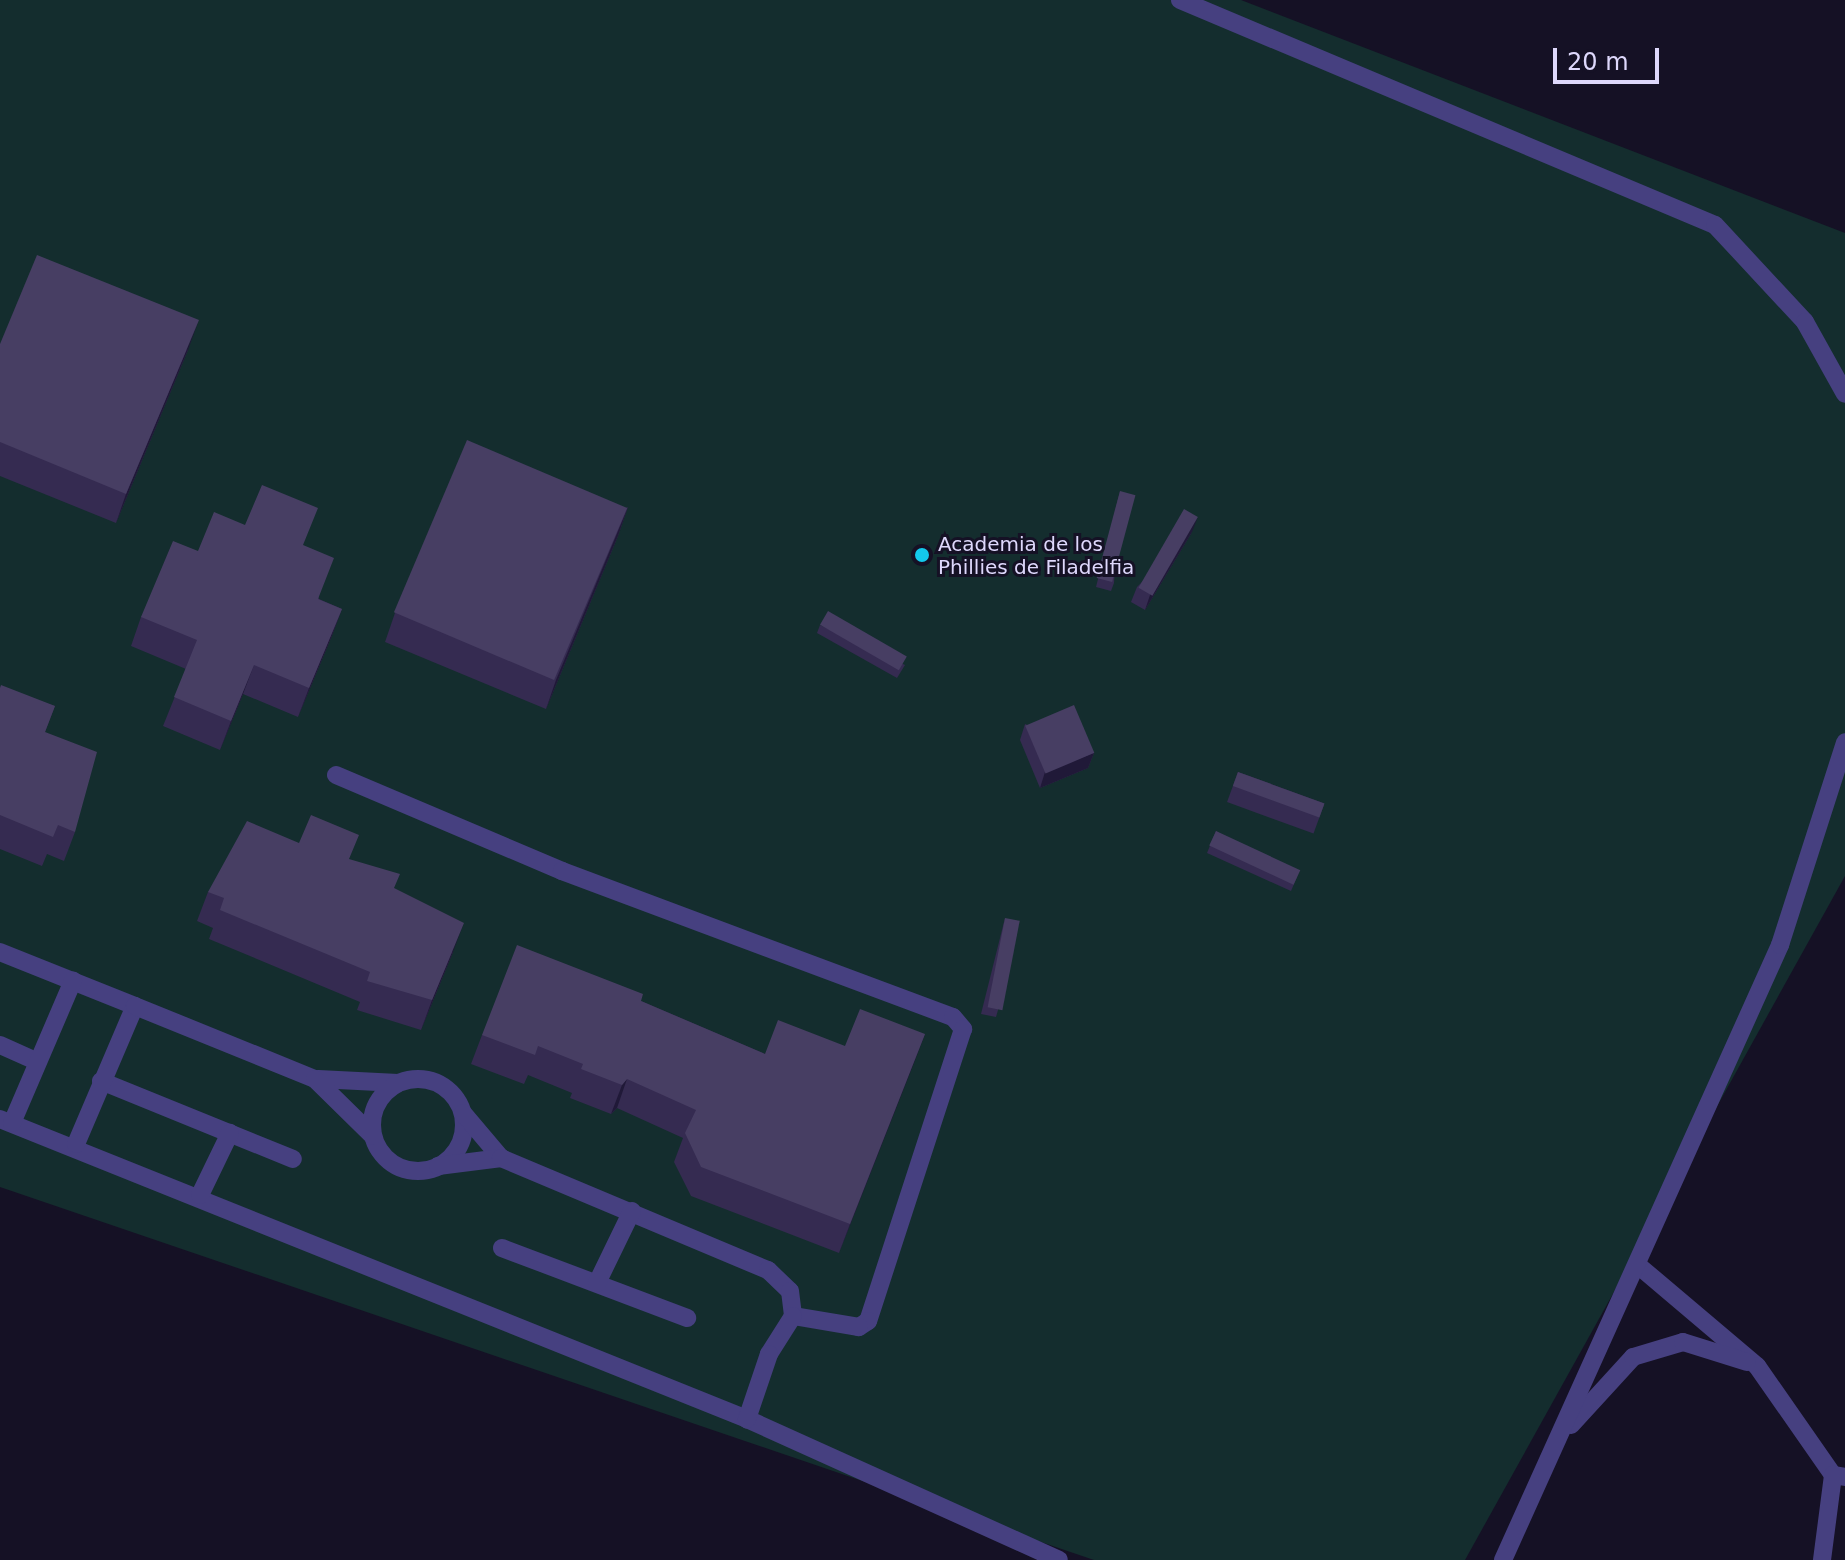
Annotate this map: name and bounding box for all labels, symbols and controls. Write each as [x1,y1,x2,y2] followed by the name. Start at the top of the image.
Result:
[1557,32,1663,82] scale bar
[1567,48,1629,76] text: 20 m
[938,532,1134,579] place label: Academia de los Phillies de Filadelfia
[913,546,931,564] marker: Academia de los Phillies de Filadelfia

